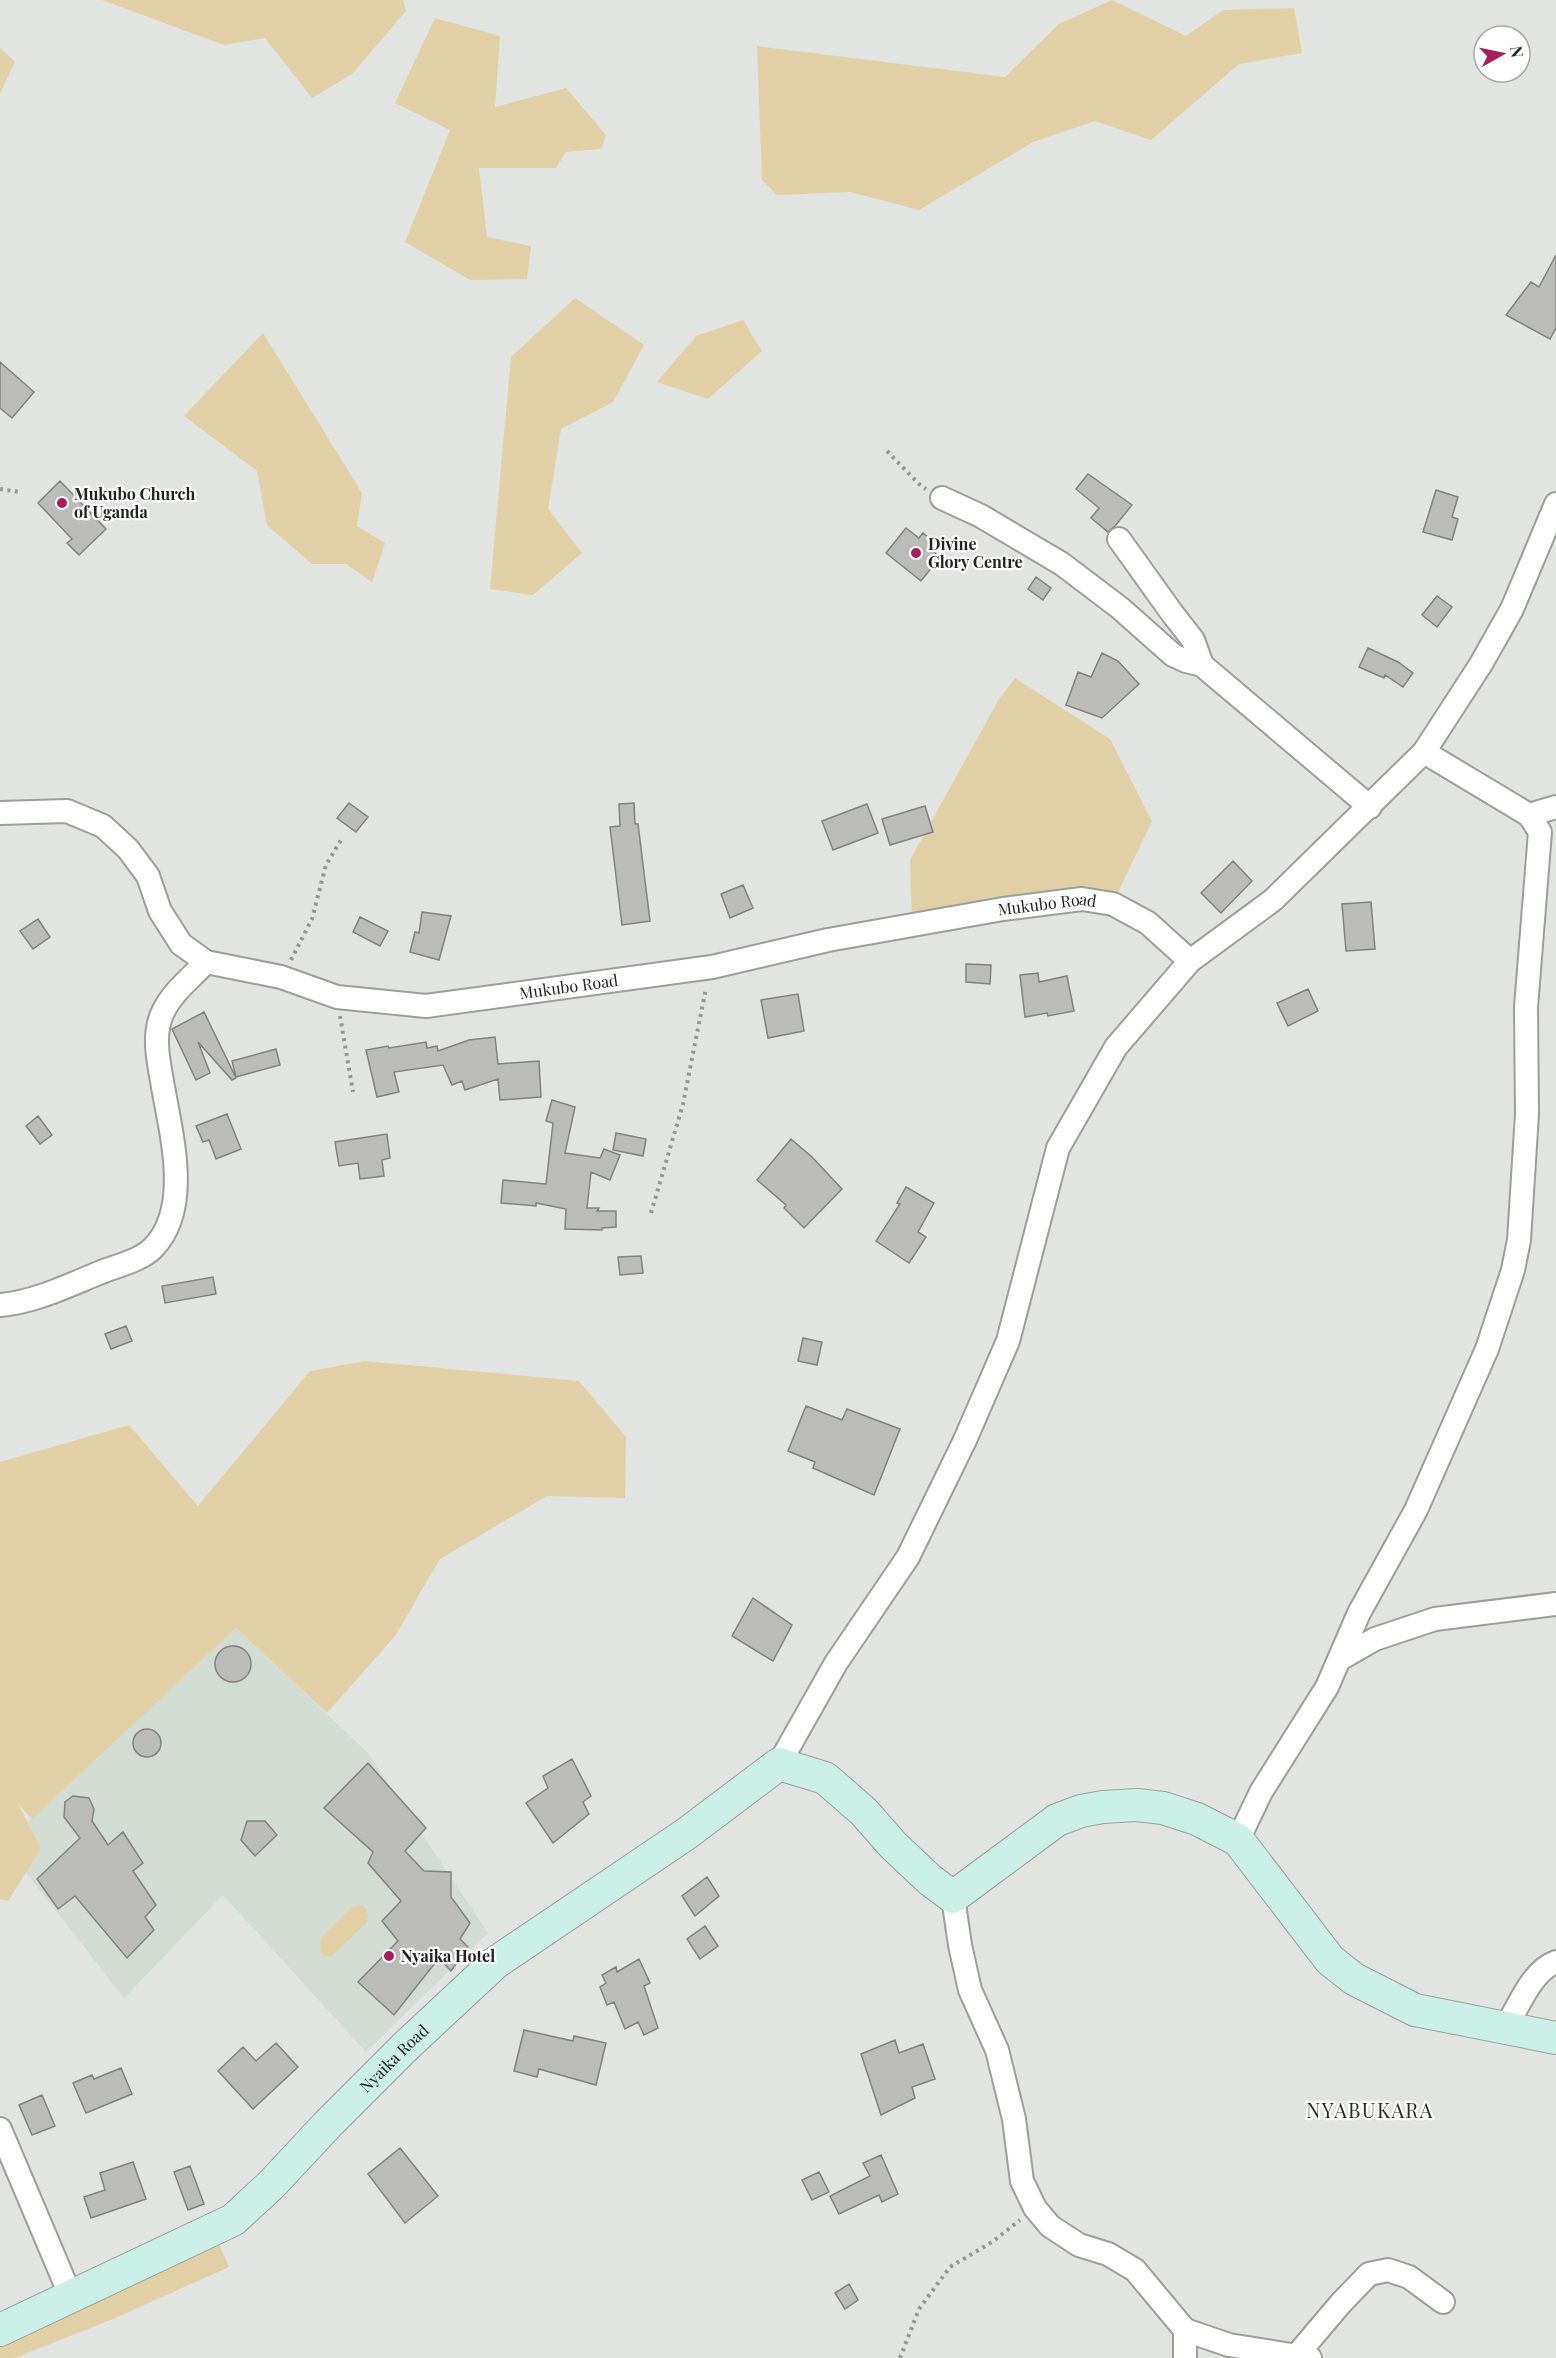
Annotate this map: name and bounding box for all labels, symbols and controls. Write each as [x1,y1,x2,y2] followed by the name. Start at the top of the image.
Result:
[1472,24,1532,84] north arrow
[1506,44,1529,59] text: N
[74,483,195,522] place label: Mukubo Church of Uganda
[55,496,69,510] marker: Mukubo Church of Uganda
[928,533,1023,572] place label: Divine Glory Centre
[909,546,923,560] marker: Divine Glory Centre
[997,888,1098,920] street label: Mukubo Road
[518,969,619,1003] street label: Mukubo Road
[401,1945,495,1966] place label: Nyaika Hotel
[382,1949,396,1963] marker: Nyaika Hotel
[355,2019,433,2096] street label: Nyaika Road
[1306,2096,1434,2123] district label: NYABUKARA

